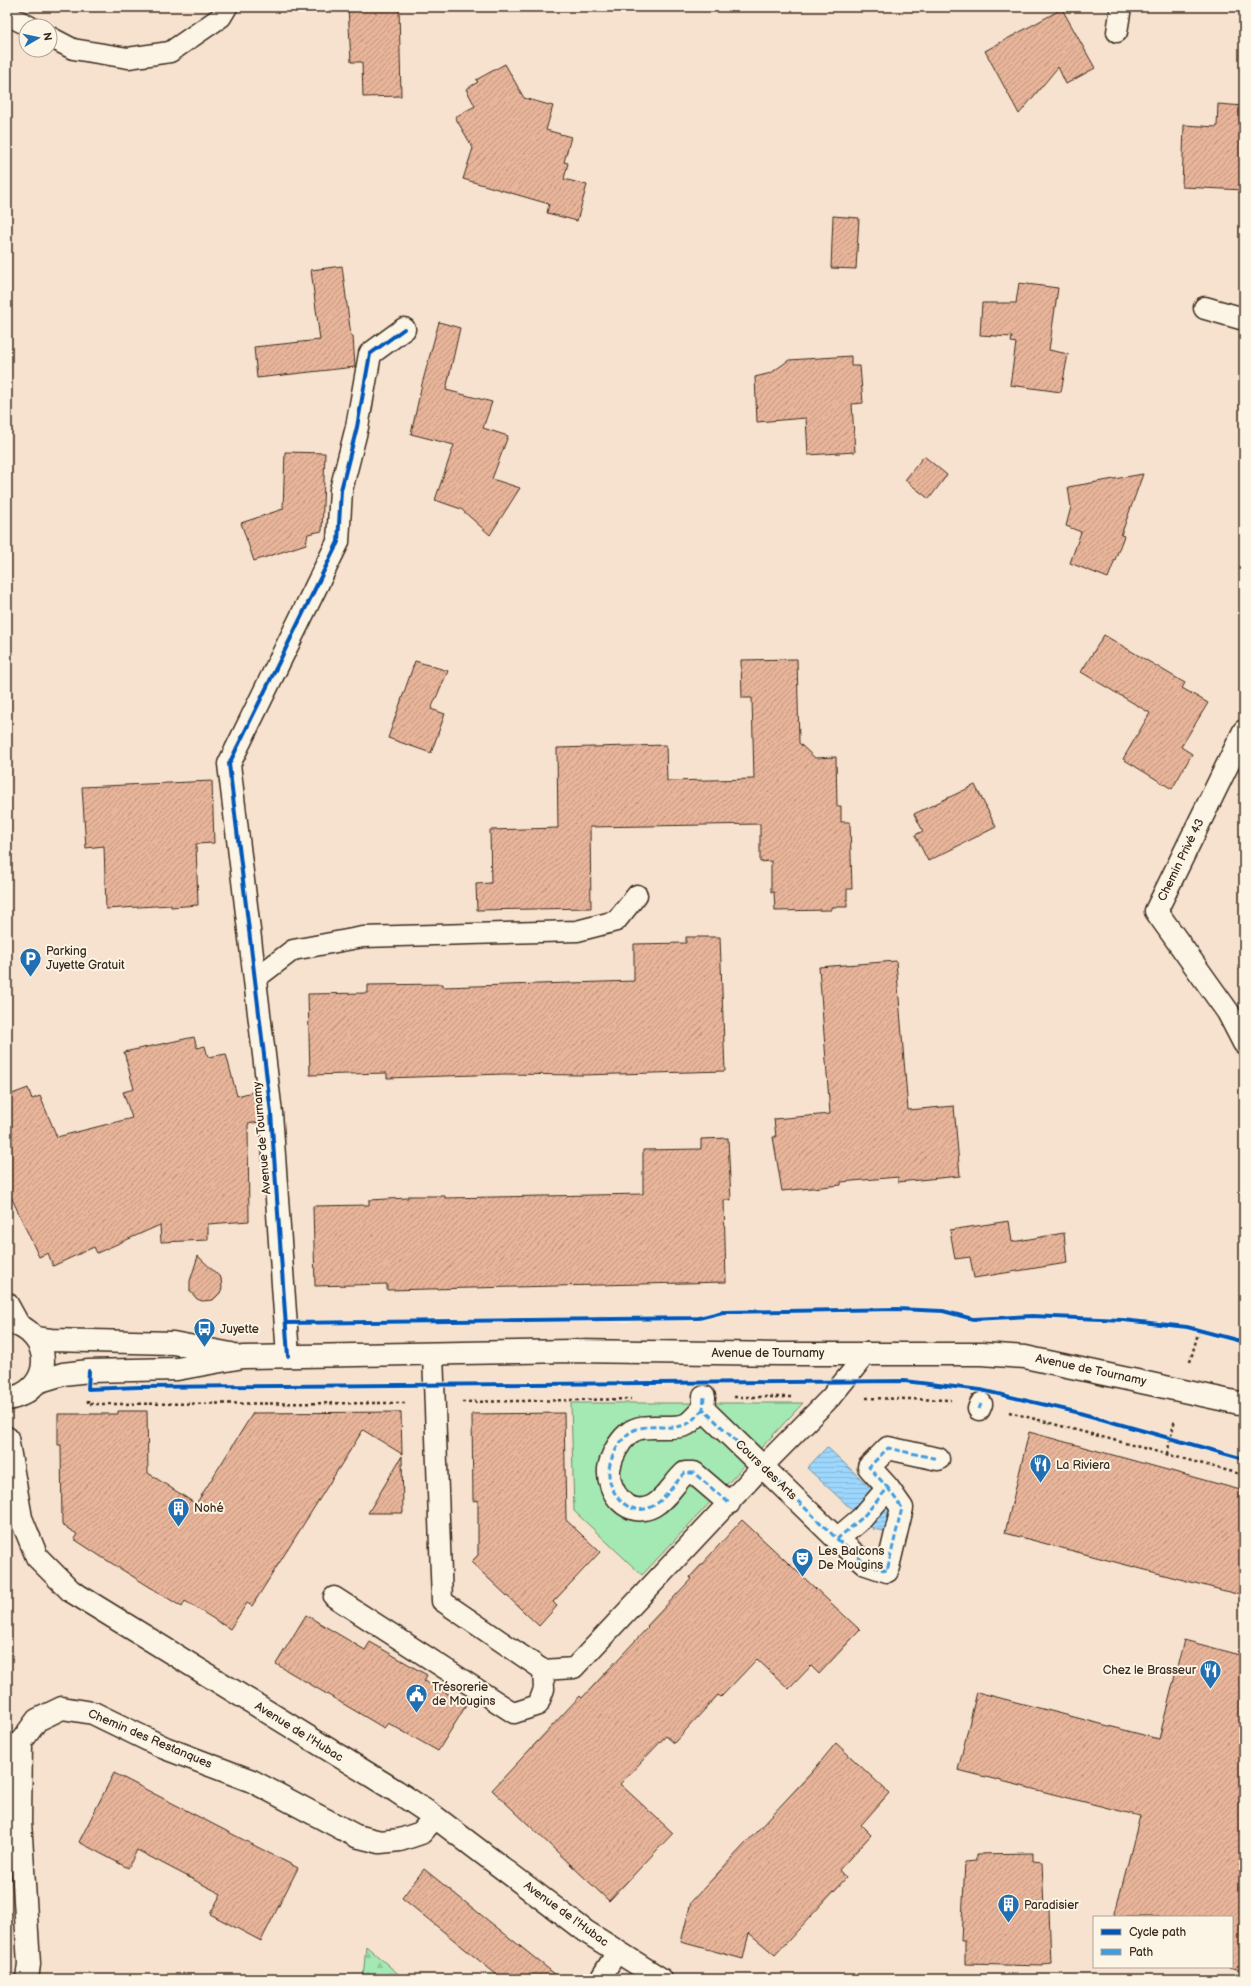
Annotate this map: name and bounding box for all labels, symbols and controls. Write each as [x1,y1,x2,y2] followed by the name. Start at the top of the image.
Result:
[18,18,58,58] north arrow
[40,31,54,42] text: N
[1155,816,1207,904] street label: Chemin Privé 43
[46,944,125,973] place label: Parking Juyette Gratuit
[17,945,43,978] parking icon: Parking Juyette Gratuit
[250,1081,274,1195] street label: Avenue de Tournamy
[192,1316,218,1349] bus stop icon: Juyette
[220,1322,259,1337] place label: Juyette
[712,1346,825,1361] street label: Avenue de Tournamy
[1034,1351,1148,1389] street label: Avenue de Tournamy
[732,1437,800,1503] street label: Cours des Arts
[1028,1452,1054,1485] restaurant icon: La Riviera
[1056,1458,1110,1473] place label: La Riviera
[165,1495,191,1528] building icon: Nohé
[194,1501,224,1516] place label: Nohé
[818,1544,884,1573] place label: Les Balcons De Mougins
[790,1545,816,1578] theatre icon: Les Balcons De Mougins
[1198,1657,1224,1690] restaurant icon: Chez le Brasseur
[1103,1663,1197,1678] place label: Chez le Brasseur
[432,1680,495,1709] place label: Trésorerie de Mougins
[404,1681,430,1714] public building icon: Trésorerie de Mougins
[252,1699,346,1765] street label: Avenue de l'Hubac
[86,1706,214,1772] street label: Chemin des Restanques
[521,1878,611,1950] street label: Avenue de l'Hubac
[996,1892,1022,1925] building icon: Paradisier
[1024,1898,1079,1913] place label: Paradisier
[1093,1916,1233,1968] legend
[1129,1925,1186,1940] text: Cycle path
[1129,1945,1154,1960] text: Path

